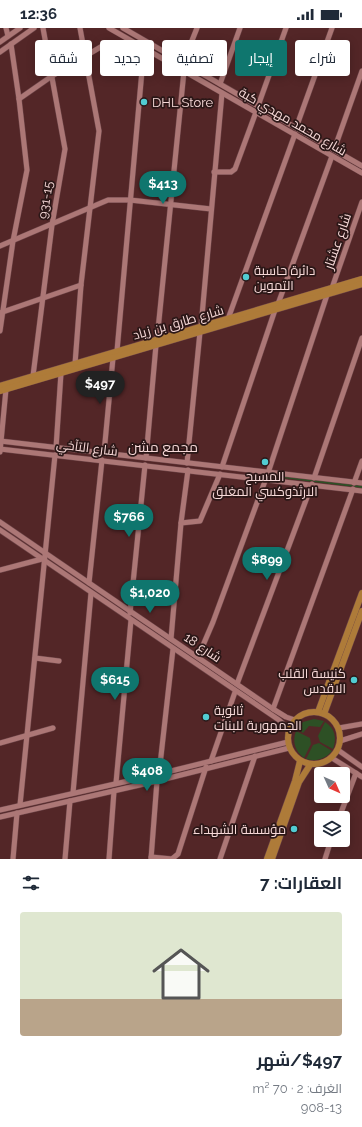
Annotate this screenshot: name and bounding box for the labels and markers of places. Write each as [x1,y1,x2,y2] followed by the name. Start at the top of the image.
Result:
[152,95,214,110] place label: DHL Store
[139,97,149,107] marker: DHL Store
[139,171,187,205] pin: $413
[254,263,315,293] place label: دائرة حاسبة التموين
[241,272,251,282] marker: دائرة حاسبة التموين
[76,371,124,405] pin: $497
[260,457,270,467] marker: المسبح الارثذوكسي المغلق
[212,469,318,502] place label: المسبح الارثذوكسي المغلق
[105,504,153,538] pin: $766
[243,547,291,581] pin: $899
[117,580,183,614] pin: $1,020
[278,666,346,696] place label: كنيسة القلب الاقدس
[91,667,139,701] pin: $615
[349,675,359,685] marker: كنيسة القلب الاقدس
[214,703,302,733] place label: ثانوية الجمهورية للبنات
[201,712,211,722] marker: ثانوية الجمهورية للبنات
[123,758,171,792] pin: $408
[193,822,286,837] place label: مؤسسة الشهداء
[289,824,299,834] marker: مؤسسة الشهداء

